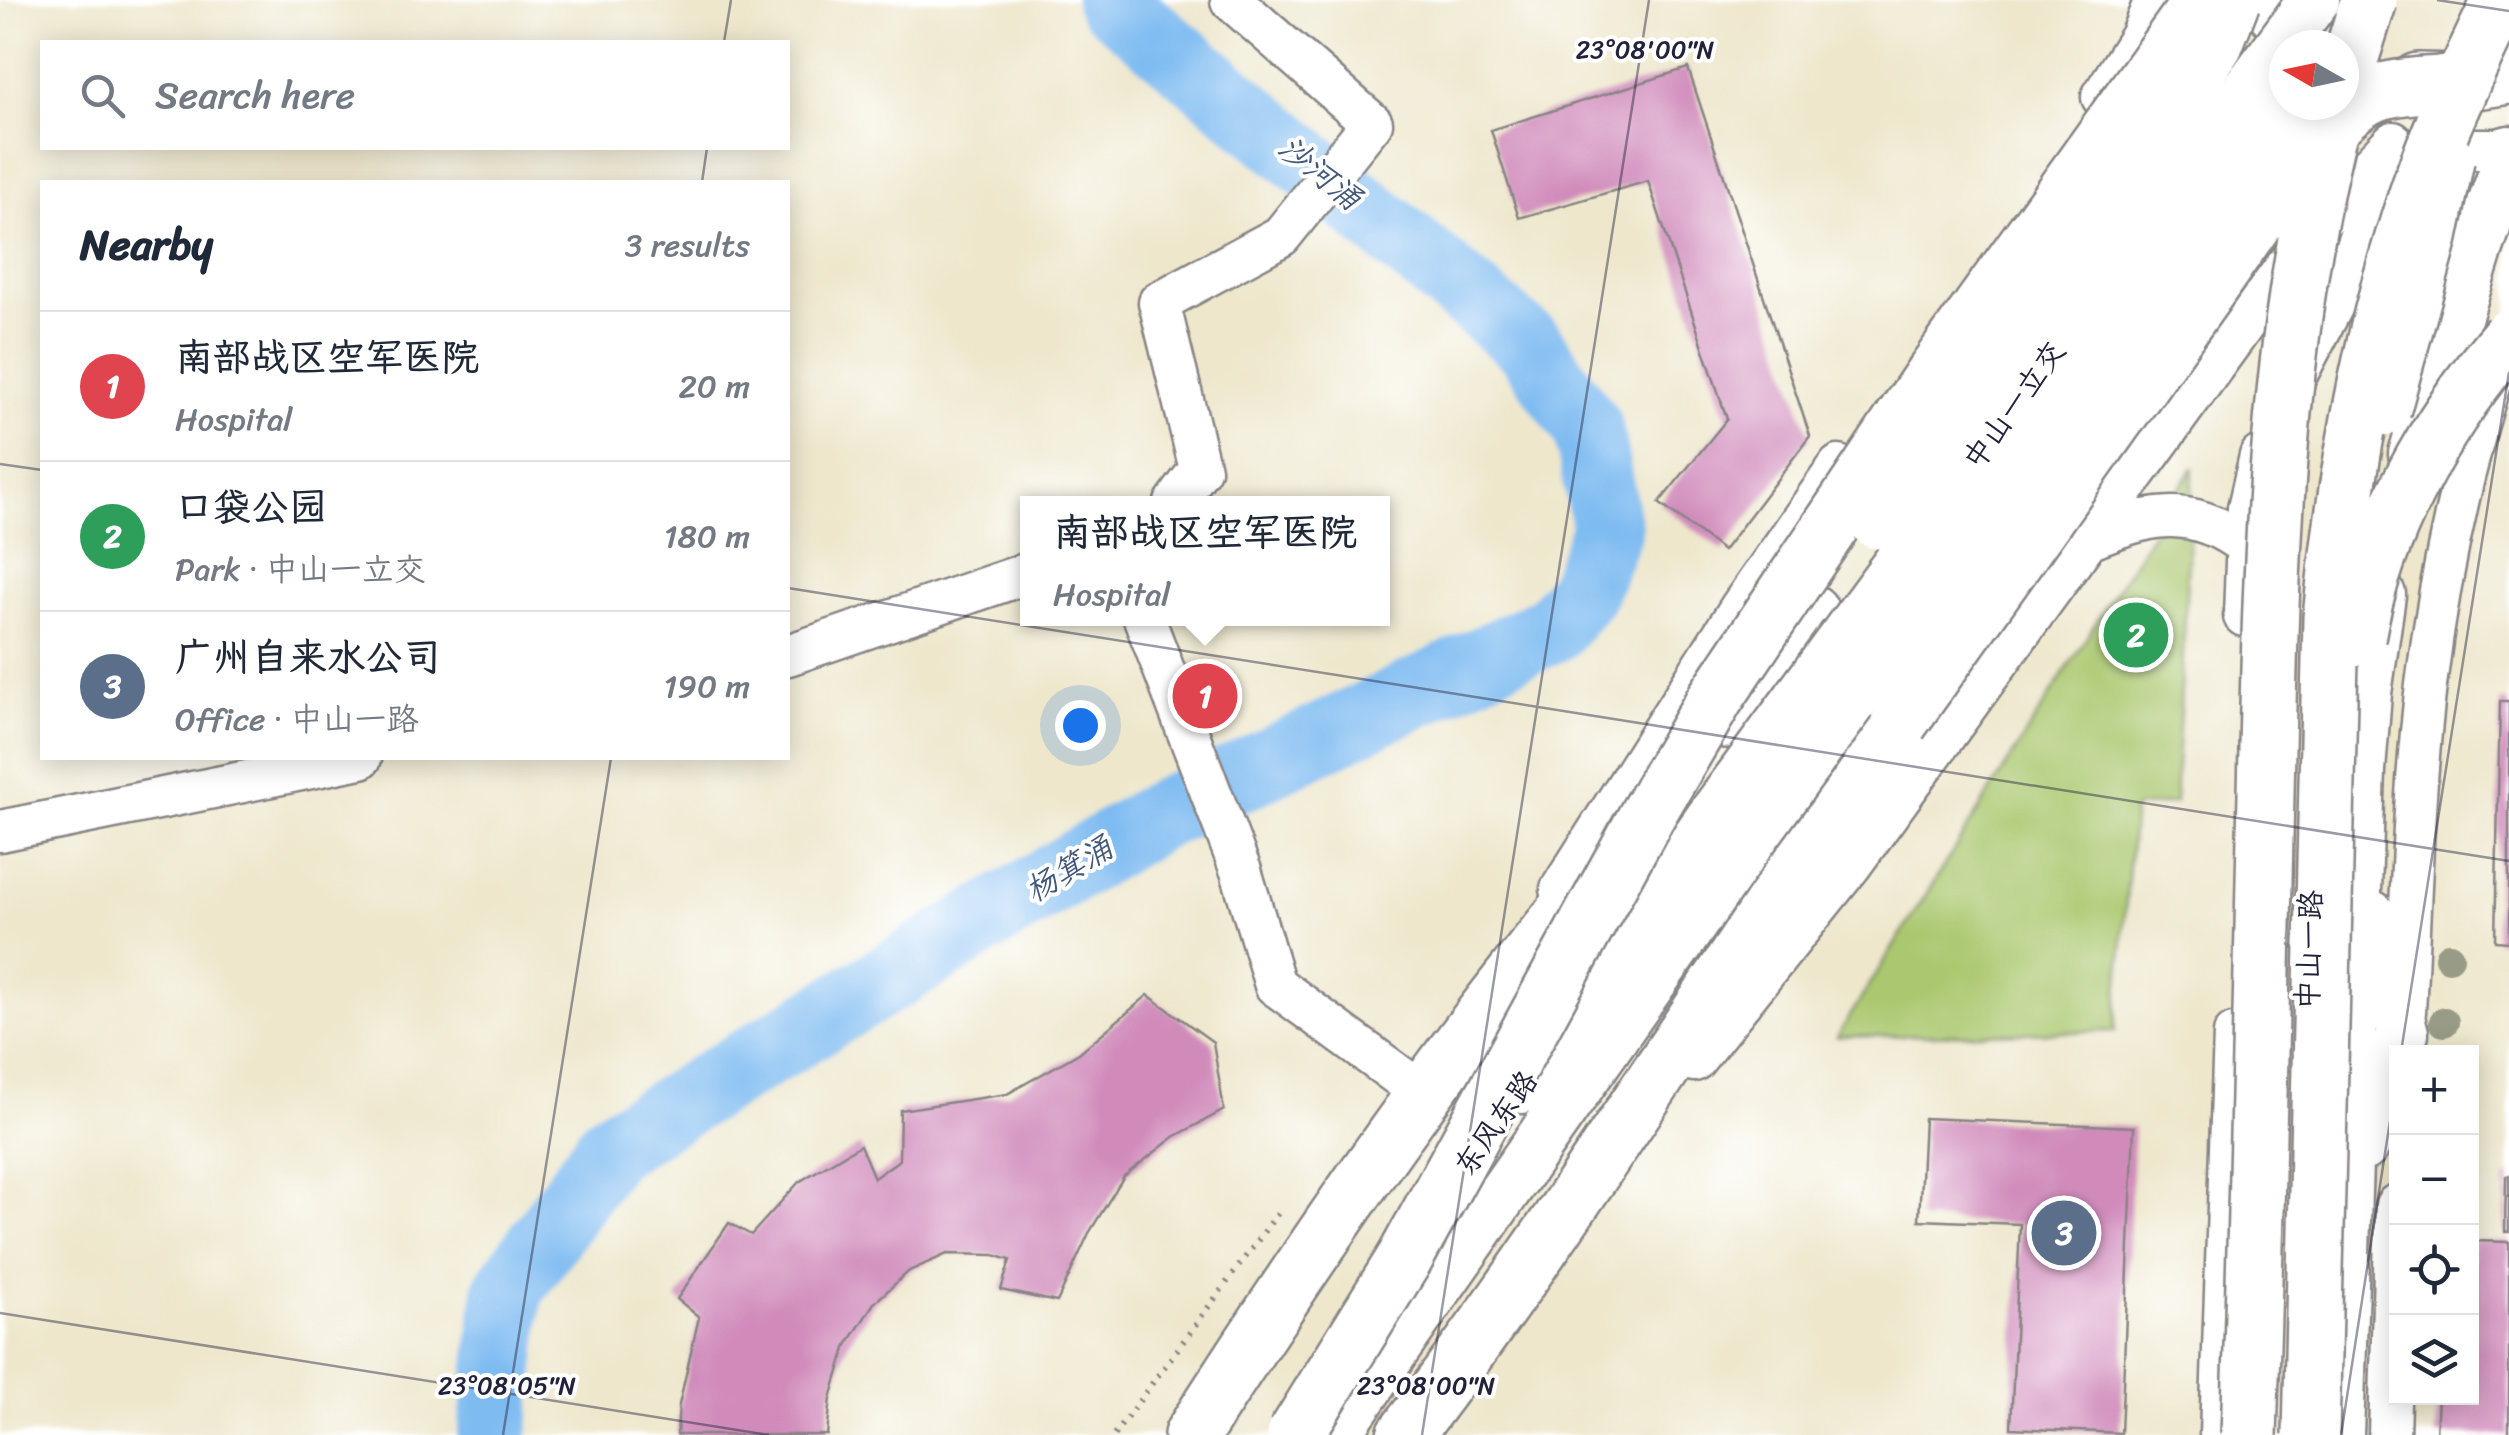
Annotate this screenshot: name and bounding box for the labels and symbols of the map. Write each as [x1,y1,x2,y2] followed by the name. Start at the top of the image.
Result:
[1576,27,1715,72] text: 23°08'00"N
[2269,30,2359,120] north arrow
[1265,121,1376,226] water label: 沙河涌
[1948,328,2080,482] street label: 中山一立交
[2104,598,2168,672] pin: 2
[1172,658,1238,734] pin: 1
[1055,700,1106,751] your location
[1013,819,1126,918] water label: 杨箕涌
[2280,889,2338,1011] street label: 中山一路
[1439,1058,1553,1188] street label: 东风东路
[2032,1196,2096,1270] pin: 3
[438,1363,577,1408] text: 23°08'05"N
[1357,1363,1496,1408] text: 23°08'00"N

